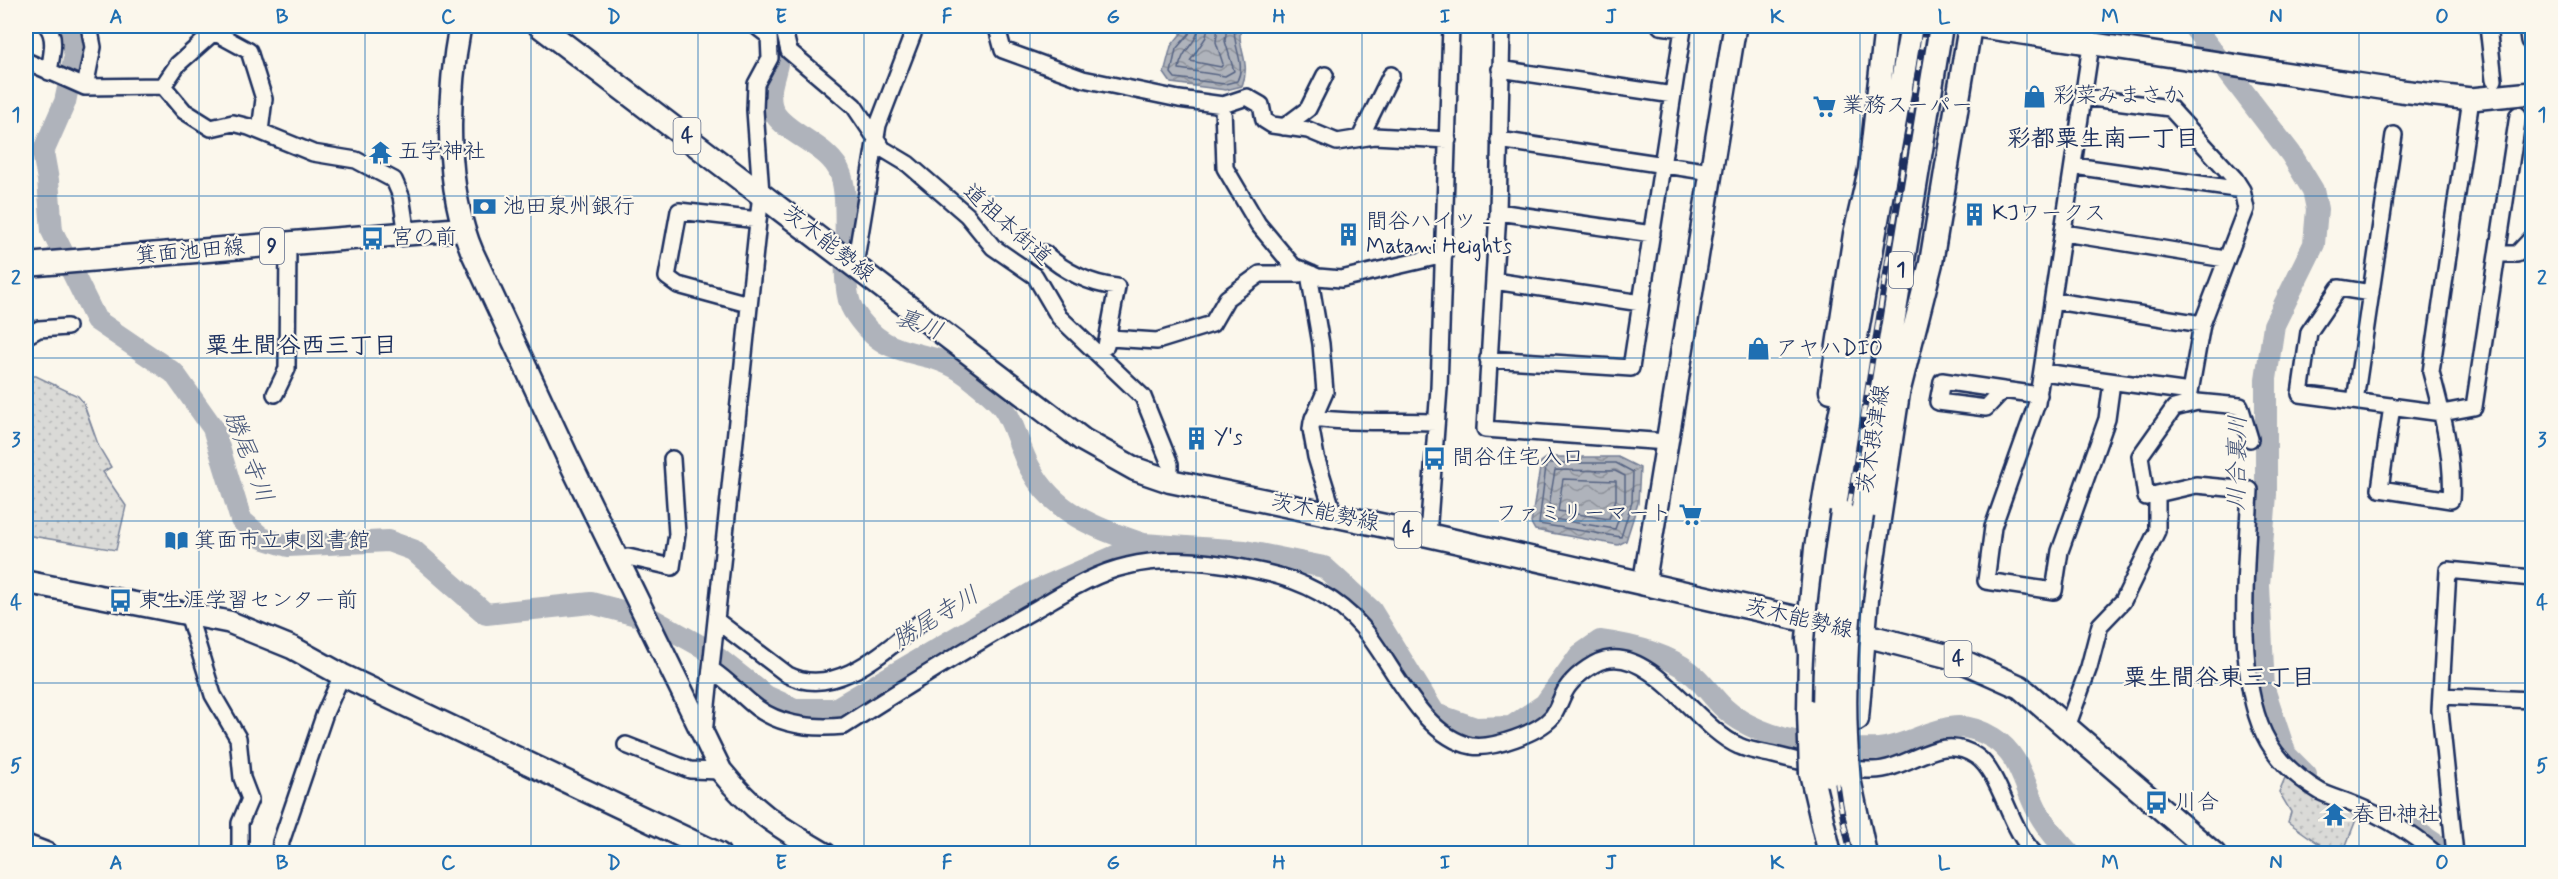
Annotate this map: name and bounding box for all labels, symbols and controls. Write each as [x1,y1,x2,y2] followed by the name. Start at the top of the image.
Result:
[109,4,123,31] text: A
[276,4,289,31] text: B
[441,4,456,31] text: C
[607,4,621,31] text: D
[775,4,787,31] text: E
[942,4,953,31] text: F
[1106,4,1120,31] text: G
[1272,4,1286,31] text: H
[1440,4,1450,31] text: I
[1605,4,1617,31] text: J
[1770,4,1785,31] text: K
[1938,4,1951,31] text: L
[2101,4,2119,31] text: M
[2269,4,2283,31] text: N
[2435,4,2449,31] text: O
[2053,82,2185,110] place label: 彩菜みまさか
[2022,83,2048,109] shop icon: 彩菜みまさか
[1842,92,1973,120] place label: 業務スーパー
[1811,93,1837,119] supermarket icon: 業務スーパー
[12,102,20,129] text: 1
[2538,102,2546,129] text: 1
[674,118,700,154] road number: 4
[2007,124,2199,155] district label: 彩都粟生南一丁目
[398,138,486,166] place label: 五字神社
[367,139,393,165] temple icon: 五字神社
[957,178,1057,272] street label: 道祖本街道
[503,193,635,221] place label: 池田泉州銀行
[472,194,498,220] bank icon: 池田泉州銀行
[776,199,880,289] street label: 茨木能勢線
[1992,200,2106,228] place label: KJワークス
[1961,201,1987,227] building icon: KJワークス
[1366,208,1512,262] place label: 間谷ハイツ - Matani Heights
[1335,222,1361,248] building icon: 間谷ハイツ - Matani Heights
[391,224,457,252] place label: 宮の前
[360,225,386,251] bus stop icon: 宮の前
[260,228,284,264] road number: 9
[134,233,246,271] street label: 箕面池田線
[1889,252,1913,288] road number: 1
[11,265,21,292] text: 2
[2537,265,2547,292] text: 2
[891,302,947,348] water label: 裏川
[205,331,397,362] district label: 粟生間谷西三丁目
[1776,335,1883,363] place label: アヤハDIO
[1745,336,1771,362] shop icon: アヤハDIO
[1852,382,1896,496] street label: 茨木摂津線
[216,407,280,507] water label: 勝尾寺川
[2222,415,2254,511] water label: 川合裏川
[1214,424,1243,452] place label: Y's
[1183,425,1209,451] building icon: Y's
[11,427,21,454] text: 3
[2537,427,2547,454] text: 3
[1452,444,1584,472] place label: 間谷住宅入口
[1421,445,1447,471] bus stop icon: 間谷住宅入口
[1268,488,1382,538] street label: 茨木能勢線
[1496,500,1672,528] place label: ファミリーマート
[1677,501,1703,527] supermarket icon: ファミリーマート
[1394,512,1422,548] road number: 4
[194,527,370,555] place label: 箕面市立東図書館
[163,528,189,554] library icon: 箕面市立東図書館
[887,580,985,656] water label: 勝尾寺川
[139,587,358,615] place label: 東生涯学習センター前
[108,588,134,614] bus stop icon: 東生涯学習センター前
[10,590,22,617] text: 4
[2536,590,2548,617] text: 4
[1742,593,1856,645] street label: 茨木能勢線
[1944,641,1972,677] road number: 4
[2123,663,2315,694] district label: 粟生間谷東三丁目
[10,753,22,780] text: 5
[2536,753,2548,780] text: 5
[2175,789,2219,817] place label: 川合
[2144,790,2170,816] bus stop icon: 川合
[2352,801,2440,829] place label: 春日神社
[2321,802,2347,828] temple icon: 春日神社
[109,850,123,877] text: A
[276,850,289,877] text: B
[441,850,456,877] text: C
[607,850,621,877] text: D
[775,850,787,877] text: E
[942,850,953,877] text: F
[1106,850,1120,877] text: G
[1272,850,1286,877] text: H
[1440,850,1450,877] text: I
[1605,850,1617,877] text: J
[1770,850,1785,877] text: K
[1938,850,1951,877] text: L
[2101,850,2119,877] text: M
[2269,850,2283,877] text: N
[2435,850,2449,877] text: O

